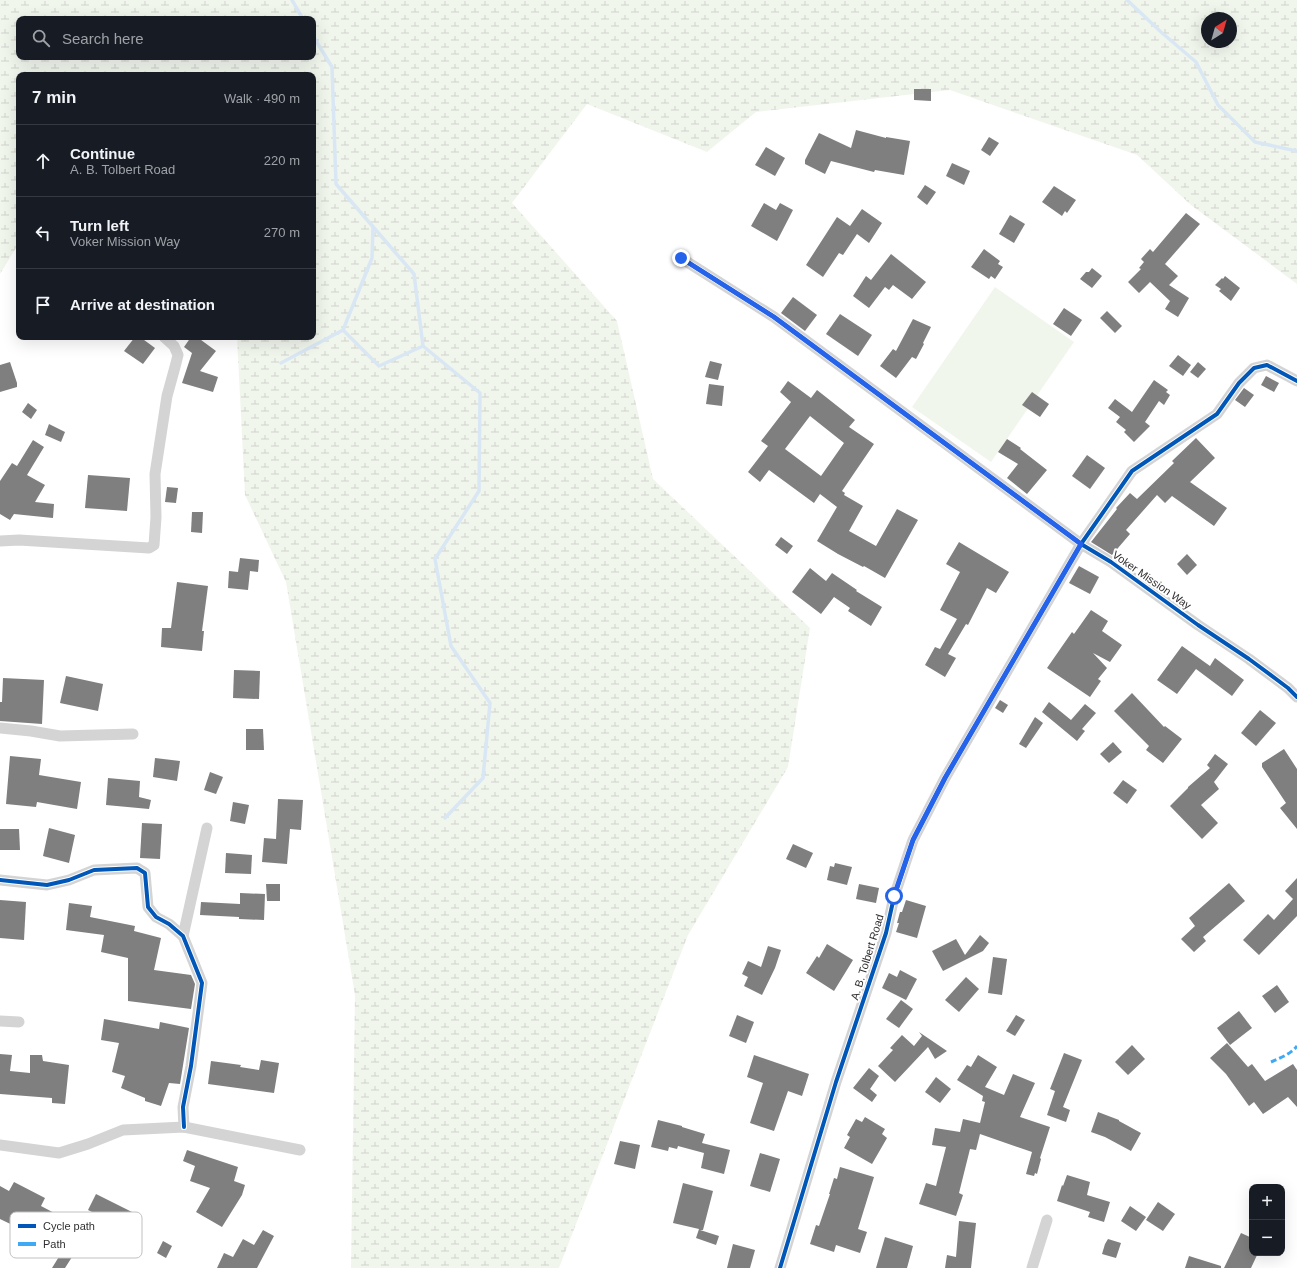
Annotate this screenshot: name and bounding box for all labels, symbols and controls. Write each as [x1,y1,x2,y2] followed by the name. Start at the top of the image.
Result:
[1201,12,1237,48] north arrow
[16,16,316,60] search box
[30,27,52,49] icon: search
[62,30,144,47] text: Search here
[32,88,76,107] text: 7 min
[224,91,300,106] text: Walk · 490 m
[70,145,135,162] text: Continue
[32,150,54,172] icon: ahead
[264,153,300,168] text: 220 m
[70,162,175,177] text: A. B. Tolbert Road
[70,217,129,234] text: Turn left
[32,222,54,244] icon: left
[264,225,300,240] text: 270 m
[70,234,180,249] text: Voker Mission Way
[672,249,690,267] route end
[32,294,54,316] icon: arrive
[70,296,215,313] text: Arrive at destination
[1110,548,1194,612] street label: Voker Mission Way
[885,887,903,905] route start
[848,913,886,1001] street label: A. B. Tolbert Road
[1249,1184,1285,1256] map controls
[1249,1184,1285,1220] button: +
[10,1212,142,1258] legend
[43,1220,95,1232] text: Cycle path
[1249,1220,1285,1256] button: −
[43,1238,66,1250] text: Path

